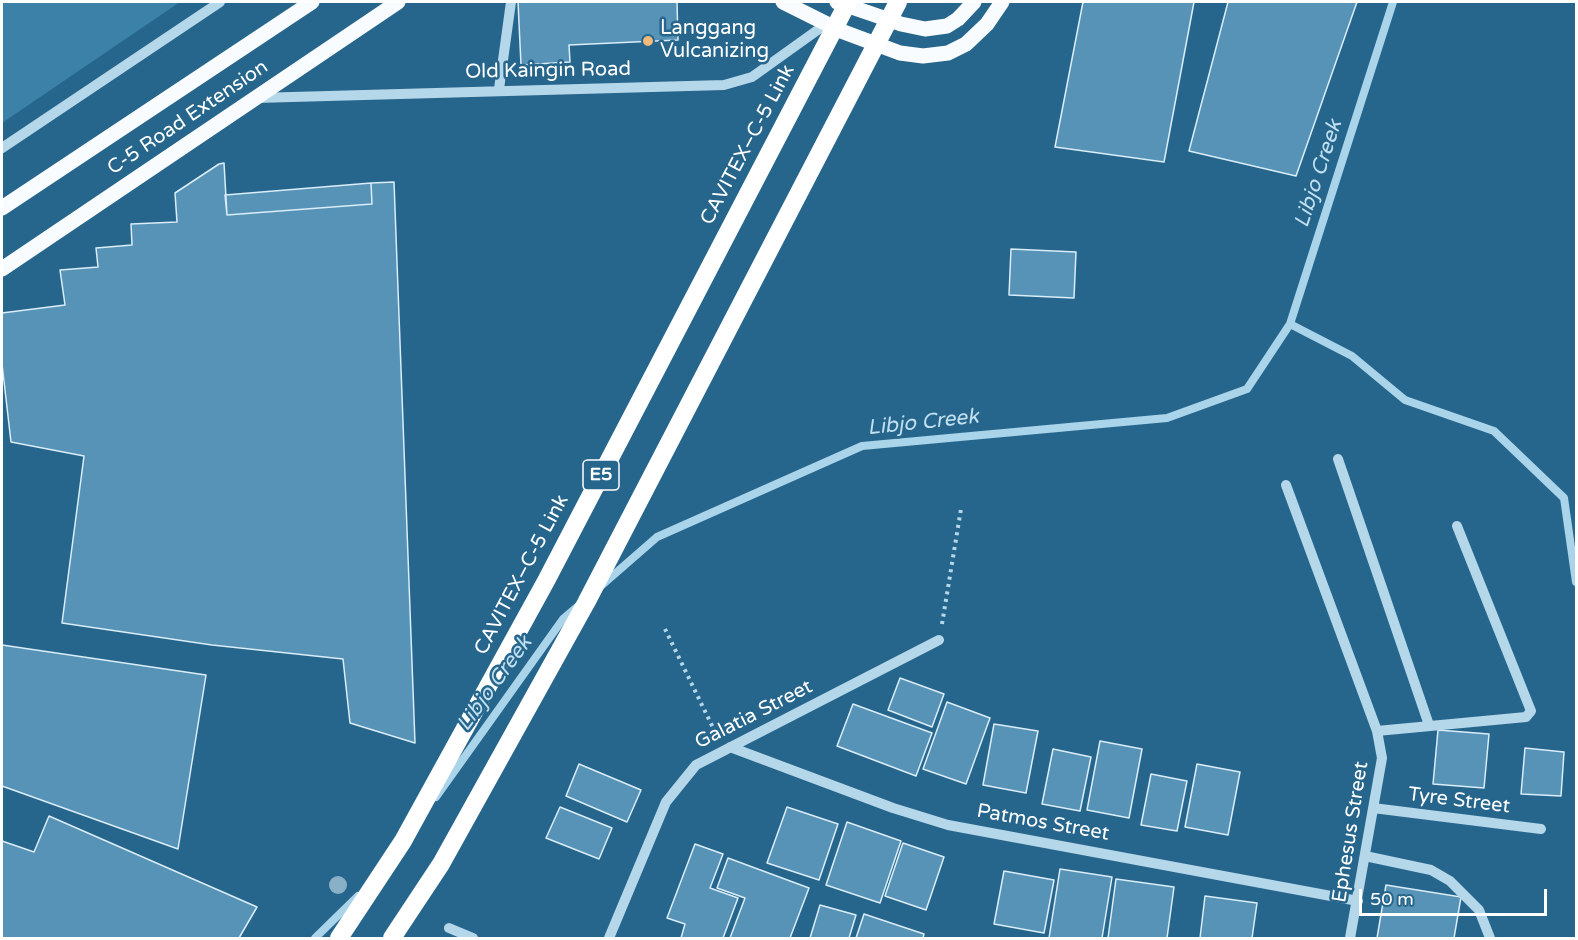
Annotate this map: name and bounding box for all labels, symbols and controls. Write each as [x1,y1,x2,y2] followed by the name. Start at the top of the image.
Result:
[660,17,769,64] place label: Langgang Vulcanizing
[641,34,655,48] marker: Langgang Vulcanizing
[103,55,273,181] street label: C-5 Road Extension
[465,58,631,84] street label: Old Kaingin Road
[696,61,800,229] street label: CAVITEX–C-5 Link
[1290,117,1348,231] water label: Libjo Creek
[866,405,980,441] water label: Libjo Creek
[583,460,619,490] road number: E5
[470,491,574,659] street label: CAVITEX–C-5 Link
[452,631,538,737] water label: Libjo Creek
[691,675,817,755] street label: Galatia Street
[1328,760,1374,904] street label: Ephesus Street
[1407,783,1511,819] street label: Tyre Street
[975,800,1111,846] street label: Patmos Street
[1362,877,1550,915] scale bar
[1370,888,1414,910] text: 50 m

